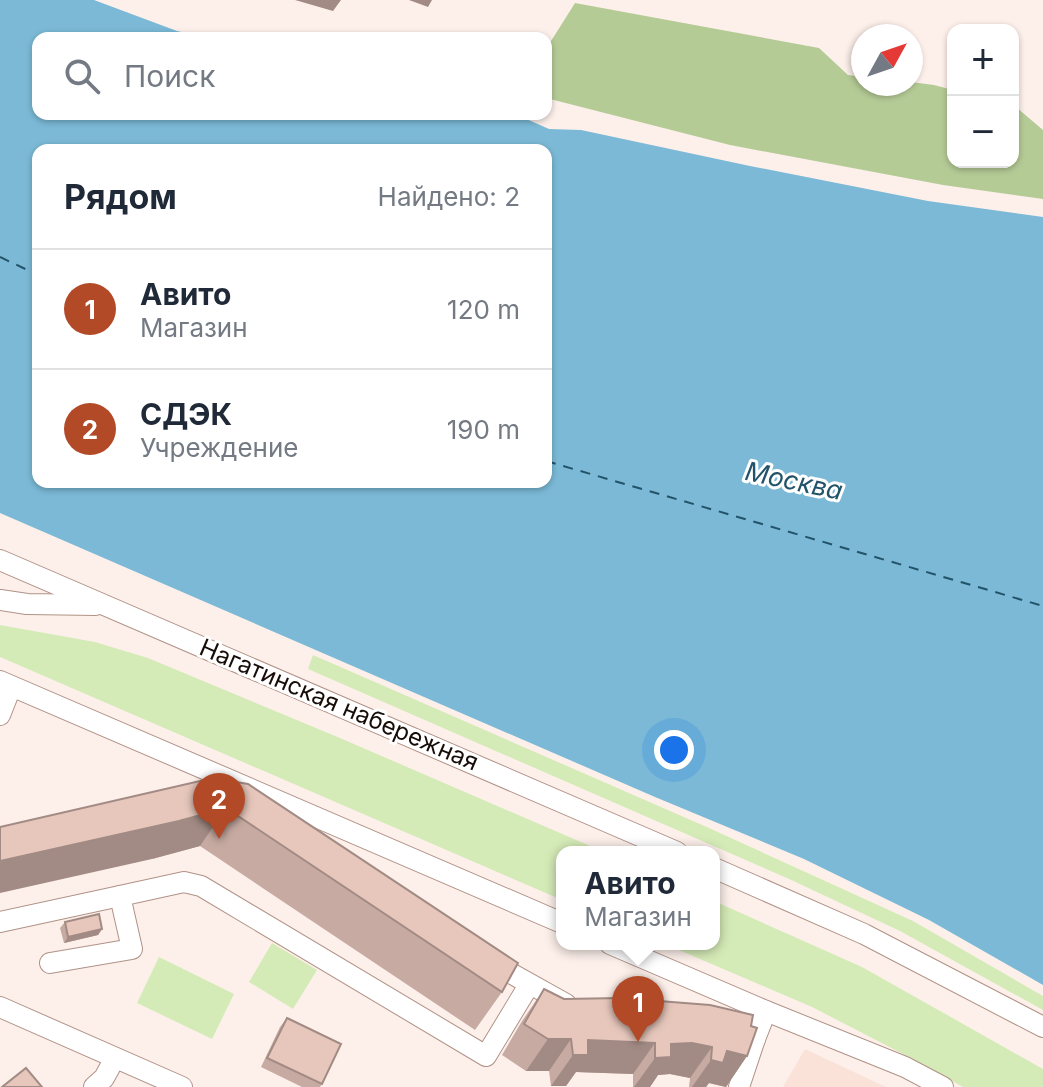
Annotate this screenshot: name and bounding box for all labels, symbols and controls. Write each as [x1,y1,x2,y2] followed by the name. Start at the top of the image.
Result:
[851,24,923,96] north arrow
[947,24,1019,168] map controls
[947,24,1019,96] button: +
[32,32,552,120] search box
[60,54,104,98] icon: search
[124,58,215,94] text: Поиск
[947,96,1019,168] button: −
[64,176,177,217] text: Рядом
[378,181,520,212] text: Найдено: 2
[140,276,231,312] text: Авито
[84,294,96,325] text: 1
[447,294,520,325] text: 120 m
[140,312,248,343] text: Магазин
[140,396,232,432] text: СДЭК
[82,414,98,445] text: 2
[447,414,520,445] text: 190 m
[140,432,298,463] text: Учреждение
[743,455,846,506] water label: Москва
[196,633,483,776] street label: Нагатинская набережная
[654,730,694,770] your location
[193,773,245,839] pin: 2
[556,846,720,950] popup
[584,865,676,901] text: Авито
[584,901,692,932] text: Магазин
[612,976,664,1042] pin: 1

